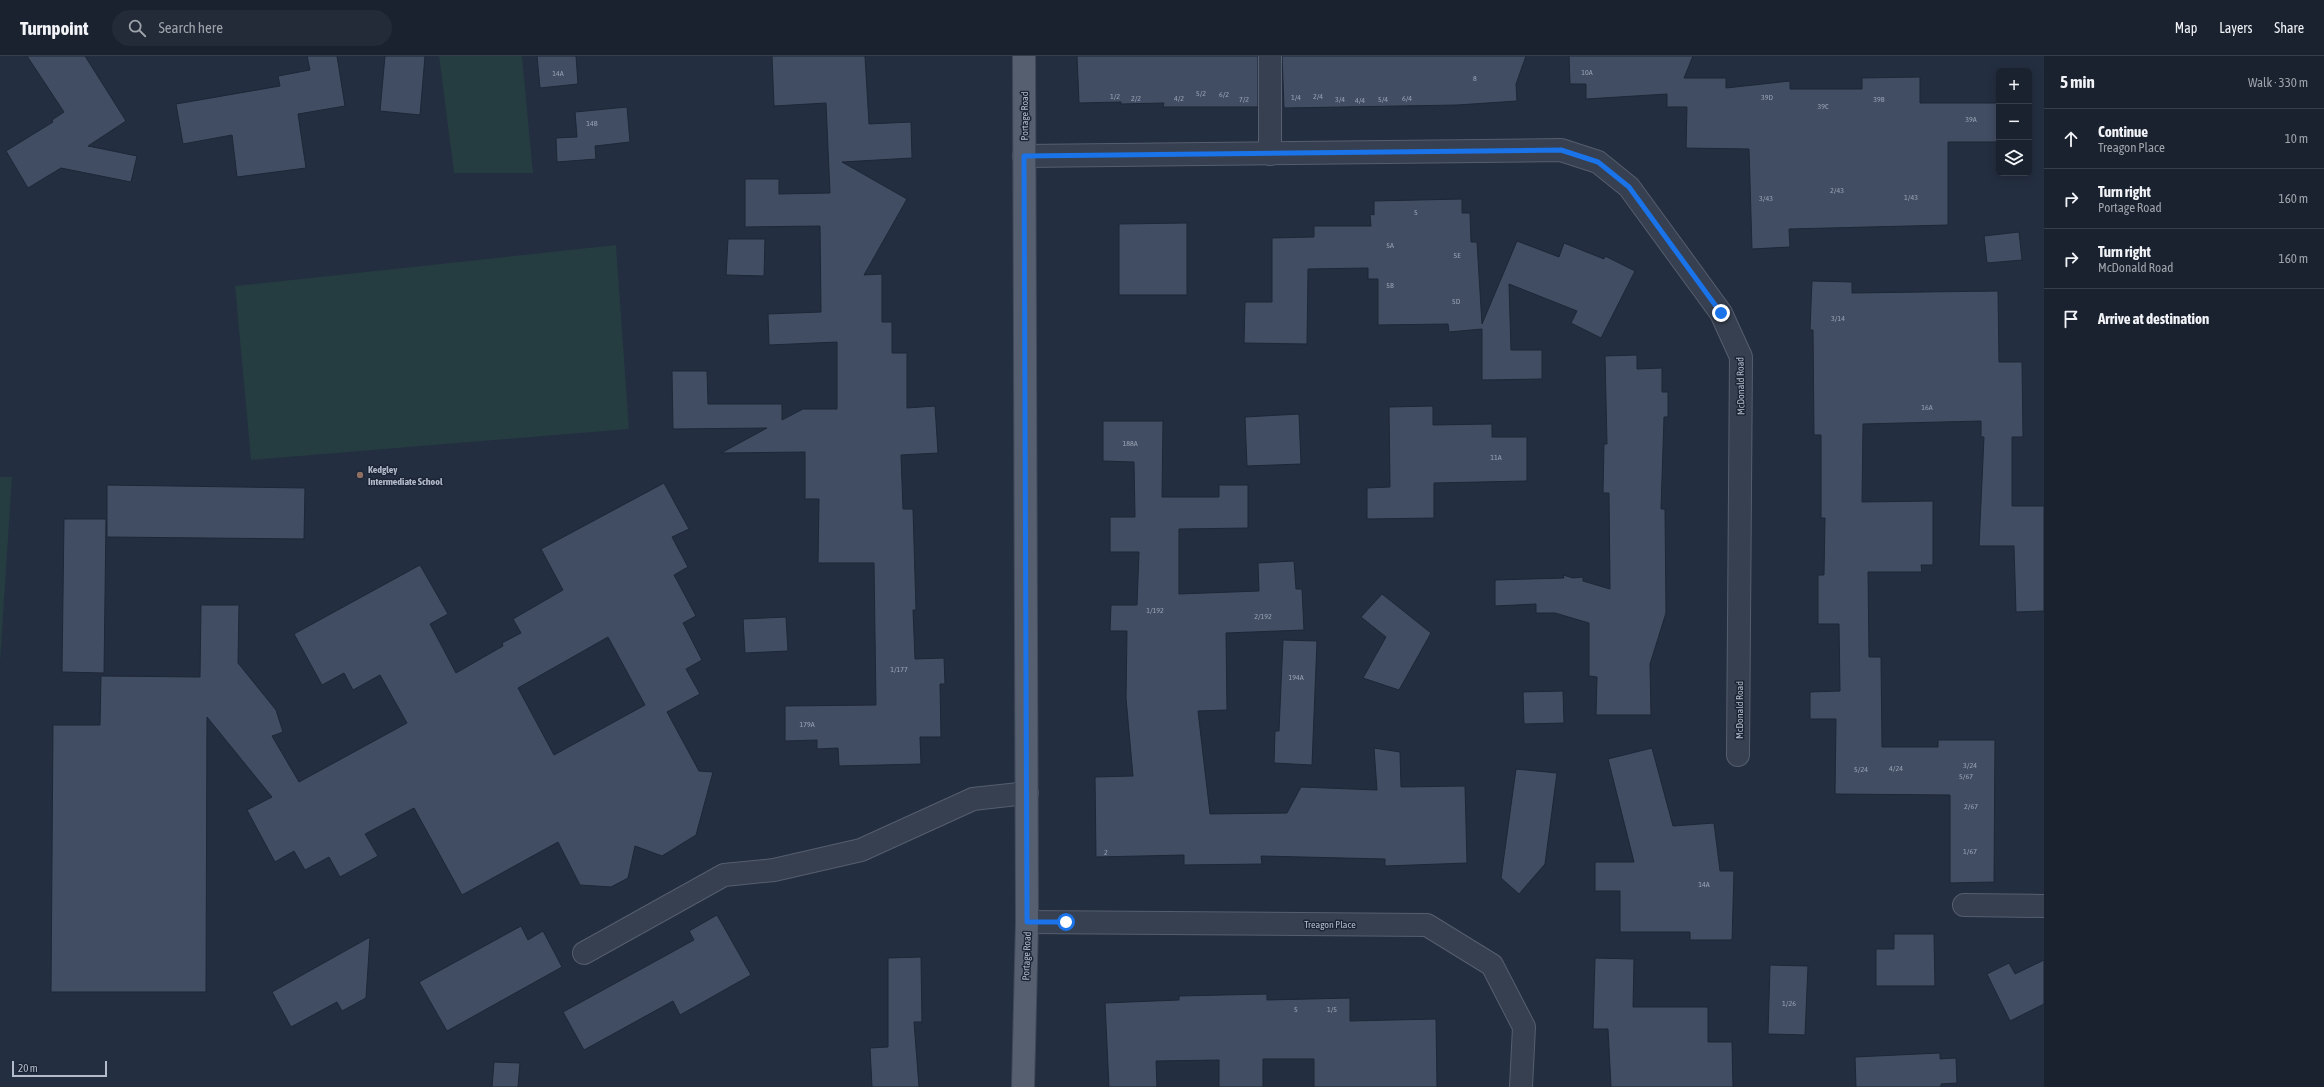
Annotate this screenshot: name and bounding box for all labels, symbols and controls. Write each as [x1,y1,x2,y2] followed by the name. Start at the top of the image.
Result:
[112,10,392,46] search box
[20,17,88,39] text: Turnpoint
[126,17,148,39] icon: search
[158,19,223,36] text: Search here
[2175,20,2197,36] text: Map
[2219,20,2252,36] text: Layers
[2274,20,2304,36] text: Share
[1581,68,1593,77] house number: 10A
[1996,68,2032,176] map controls
[1996,68,2032,104] button: +
[552,69,564,78] house number: 14A
[2060,72,2095,92] text: 5 min
[1473,74,1477,83] house number: 8
[2248,75,2308,90] text: Walk · 330 m
[1196,89,1206,98] house number: 5/2
[1219,90,1229,99] house number: 6/2
[1019,91,1030,140] street label: Portage Road
[1110,92,1120,101] house number: 1/2
[1313,92,1323,101] house number: 2/4
[1291,93,1301,102] house number: 1/4
[1761,93,1774,102] house number: 39D
[1131,94,1141,103] house number: 2/2
[1174,94,1184,103] house number: 4/2
[1402,94,1412,103] house number: 6/4
[1239,95,1249,104] house number: 7/2
[1335,95,1345,104] house number: 3/4
[1378,95,1388,104] house number: 5/4
[1873,95,1885,104] house number: 39B
[1355,96,1365,105] house number: 4/4
[1817,102,1829,111] house number: 39C
[1996,104,2032,140] button: −
[1965,115,1977,124] house number: 39A
[586,119,598,128] house number: 14B
[2098,123,2148,140] text: Continue
[2060,128,2082,150] icon: ahead
[2285,131,2308,146] text: 10 m
[1996,140,2032,176] button: layers
[2098,140,2165,155] text: Treagon Place
[2098,183,2151,200] text: Turn right
[1830,186,1844,195] house number: 2/43
[2060,188,2082,210] icon: right
[2279,191,2308,206] text: 160 m
[1904,193,1918,202] house number: 1/43
[1759,194,1773,203] house number: 3/43
[2098,200,2162,215] text: Portage Road
[1414,208,1418,217] house number: 5
[1386,241,1394,250] house number: 5A
[2098,243,2151,260] text: Turn right
[2060,248,2082,270] icon: right
[1453,251,1461,260] house number: 5E
[2279,251,2308,266] text: 160 m
[2098,260,2173,275] text: McDonald Road
[1386,281,1394,290] house number: 5B
[1452,297,1461,306] house number: 5D
[1712,304,1730,322] route end
[2060,308,2082,330] icon: arrive
[2098,310,2209,327] text: Arrive at destination
[1831,314,1845,323] house number: 3/14
[1734,357,1747,415] street label: McDonald Road
[1921,403,1933,412] house number: 16A
[1122,439,1138,448] house number: 188A
[1490,453,1502,462] house number: 11A
[368,464,443,487] place label: Kedgley Intermediate School
[355,470,365,480] marker: Kedgley Intermediate School
[1146,606,1164,615] house number: 1/192
[1254,612,1272,621] house number: 2/192
[890,665,908,674] house number: 1/177
[1288,673,1304,682] house number: 194A
[1734,681,1745,739] street label: McDonald Road
[799,720,815,729] house number: 179A
[1963,761,1977,770] house number: 3/24
[1889,764,1903,773] house number: 4/24
[1854,765,1868,774] house number: 5/24
[1959,772,1973,781] house number: 5/67
[1964,802,1978,811] house number: 2/67
[1963,847,1977,856] house number: 1/67
[1104,848,1108,857] house number: 2
[1698,880,1710,889] house number: 14A
[1057,913,1075,931] route start
[1304,919,1356,930] street label: Treagon Place
[1020,931,1033,981] street label: Portage Road
[1782,999,1796,1008] house number: 1/26
[1294,1005,1298,1014] house number: 5
[1327,1005,1337,1014] house number: 1/5
[12,1059,107,1078] scale bar
[18,1062,38,1074] text: 20 m

